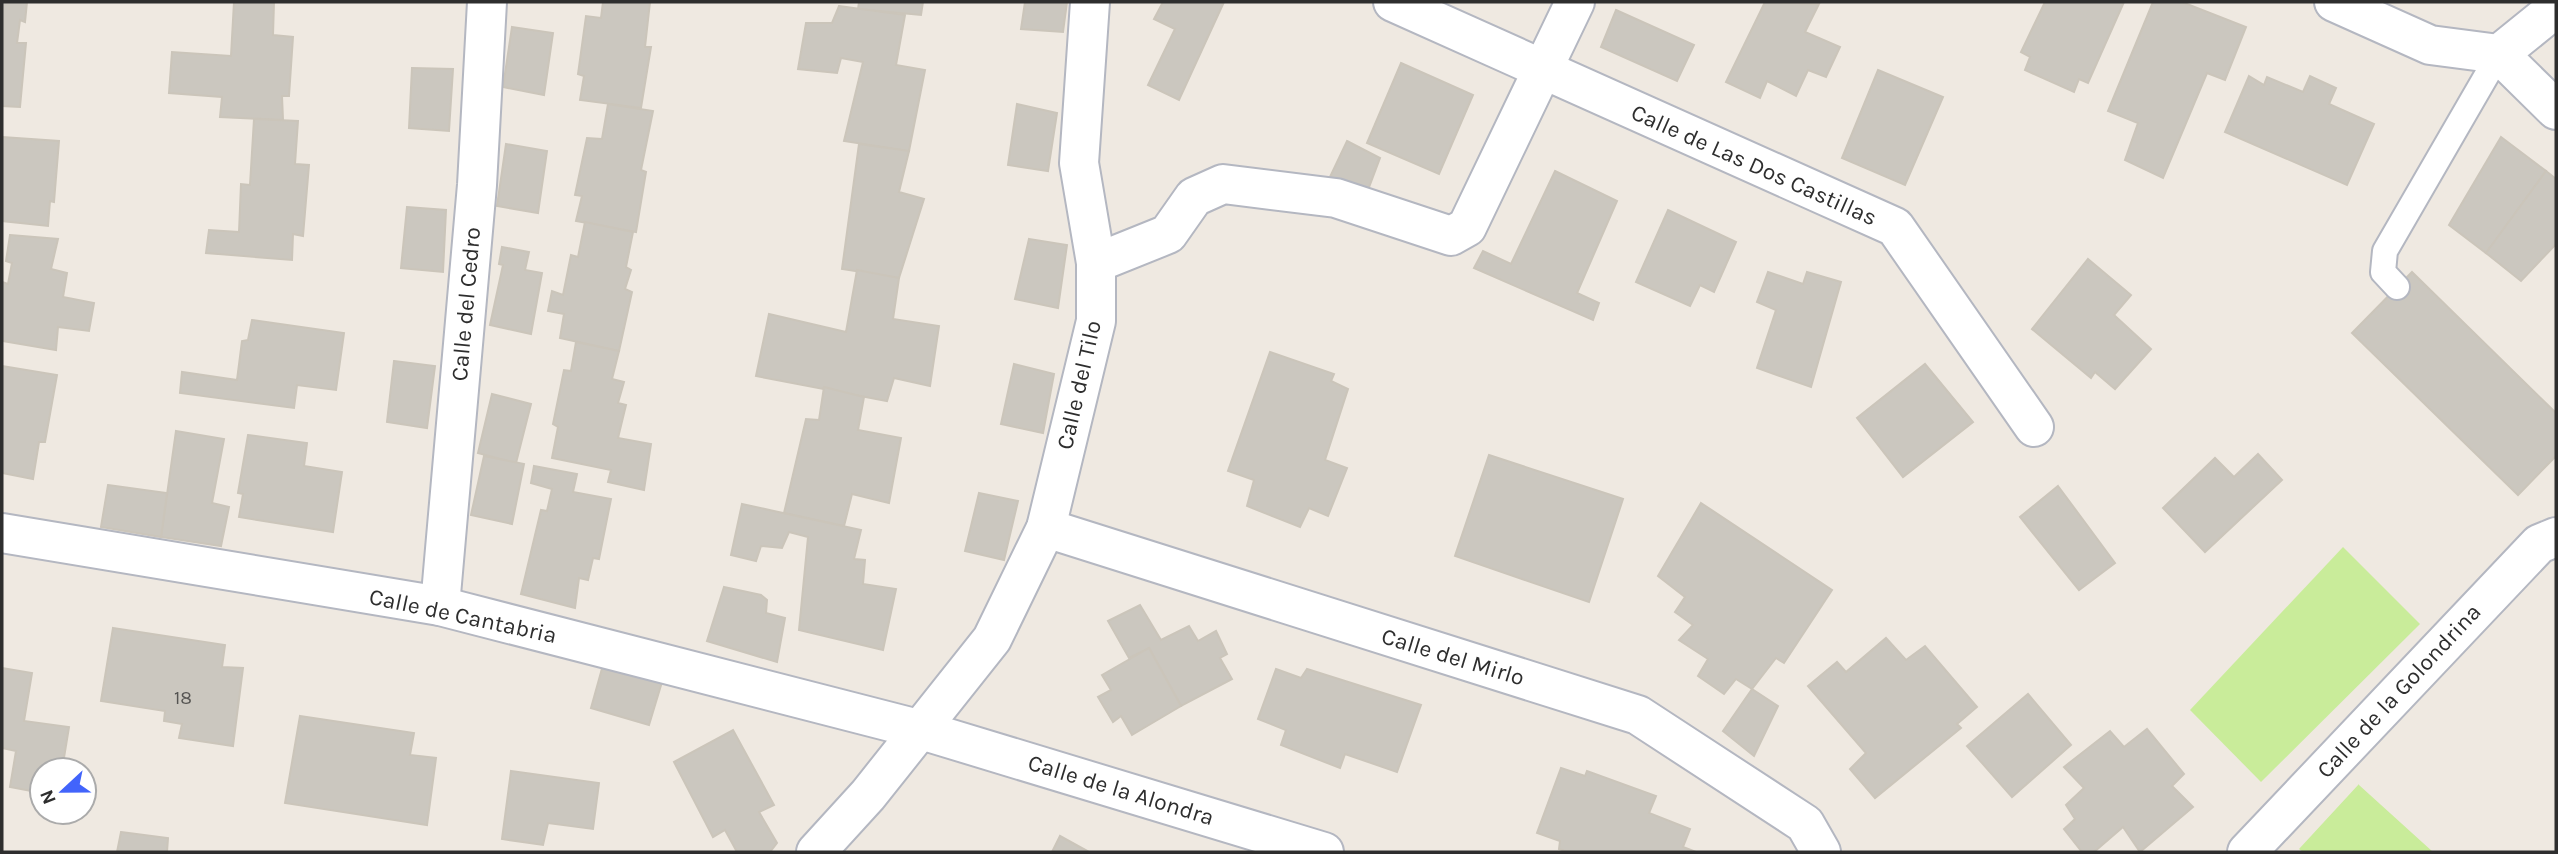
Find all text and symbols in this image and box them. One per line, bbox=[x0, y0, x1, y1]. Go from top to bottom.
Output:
street label: Calle de Las Dos Castillas bbox=[1627, 99, 1881, 231]
street label: Calle del Cedro bbox=[446, 226, 486, 382]
street label: Calle del Tilo bbox=[1051, 318, 1107, 452]
street label: Calle de Cantabria bbox=[367, 583, 559, 649]
street label: Calle de la Golondrina bbox=[2311, 598, 2487, 784]
street label: Calle del Mirlo bbox=[1378, 622, 1528, 692]
house number: 18 bbox=[174, 687, 192, 709]
street label: Calle de la Alondra bbox=[1025, 749, 1217, 831]
north arrow bbox=[28, 756, 98, 826]
text: N bbox=[35, 787, 61, 807]

